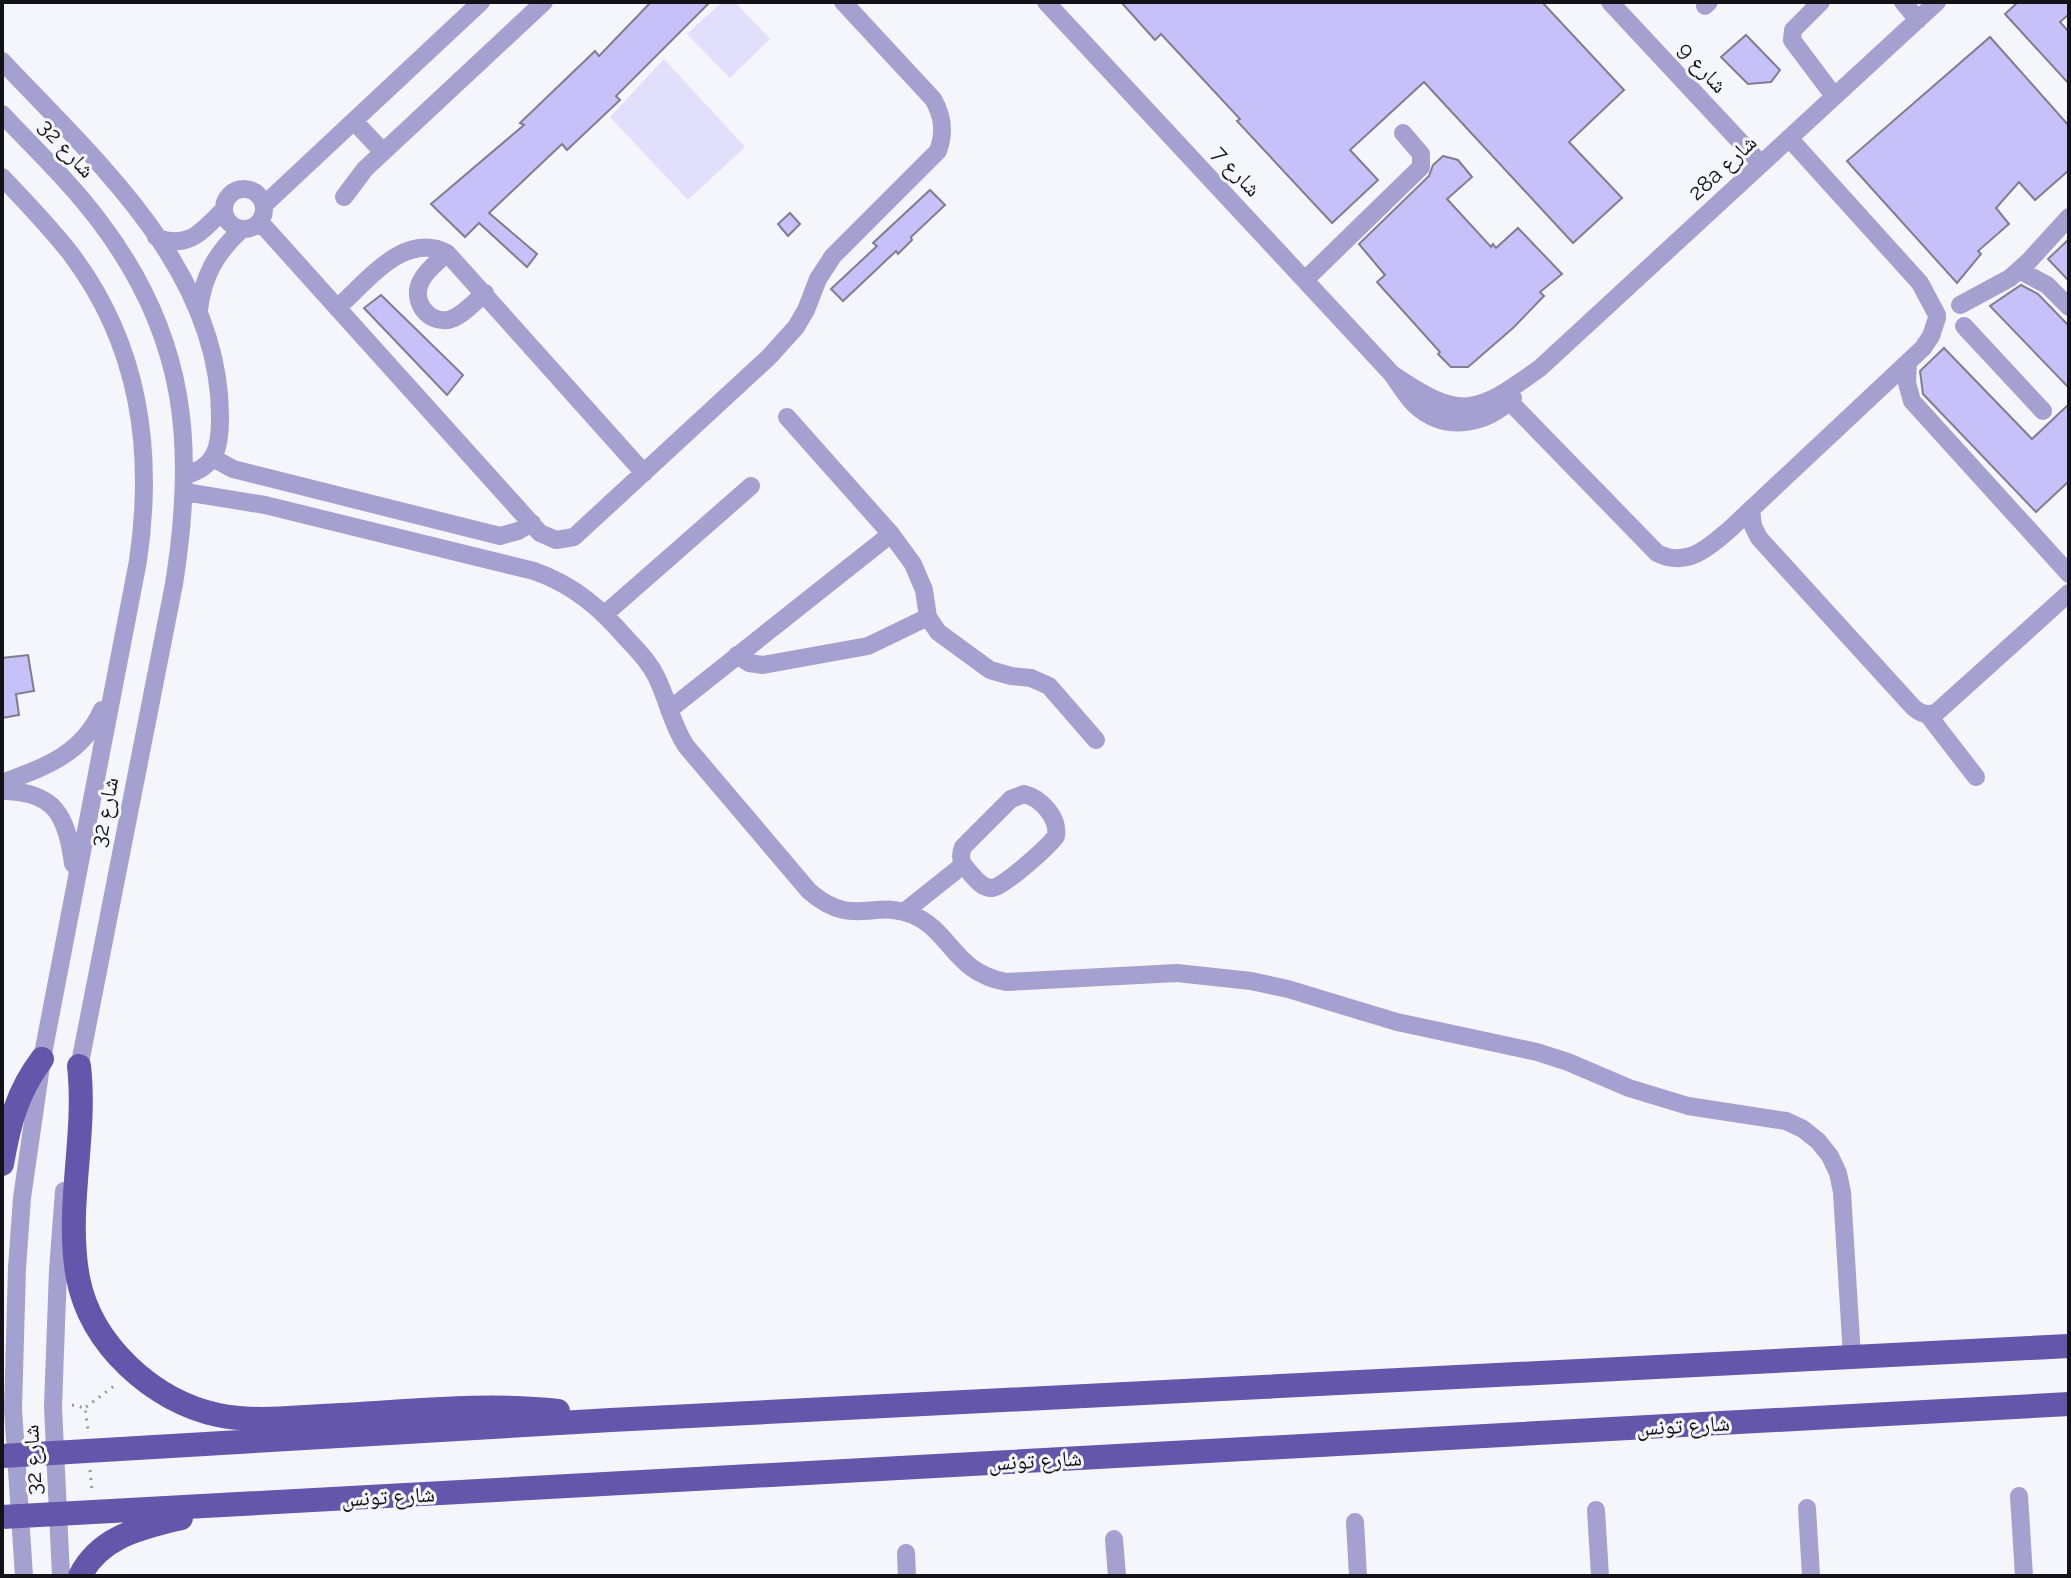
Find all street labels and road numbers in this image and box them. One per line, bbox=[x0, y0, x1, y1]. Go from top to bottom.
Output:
street label: شارع 9 bbox=[1672, 36, 1733, 99]
street label: شارع 32 bbox=[33, 113, 101, 183]
street label: 28a شارع bbox=[1682, 129, 1762, 206]
street label: شارع 7 bbox=[1207, 140, 1267, 202]
street label: شارع 32 bbox=[84, 775, 124, 849]
street label: شارع تونس bbox=[1636, 1410, 1731, 1441]
street label: شارع 32 bbox=[17, 1424, 48, 1496]
street label: شارع تونس bbox=[988, 1445, 1083, 1476]
street label: شارع تونس bbox=[341, 1481, 436, 1512]

